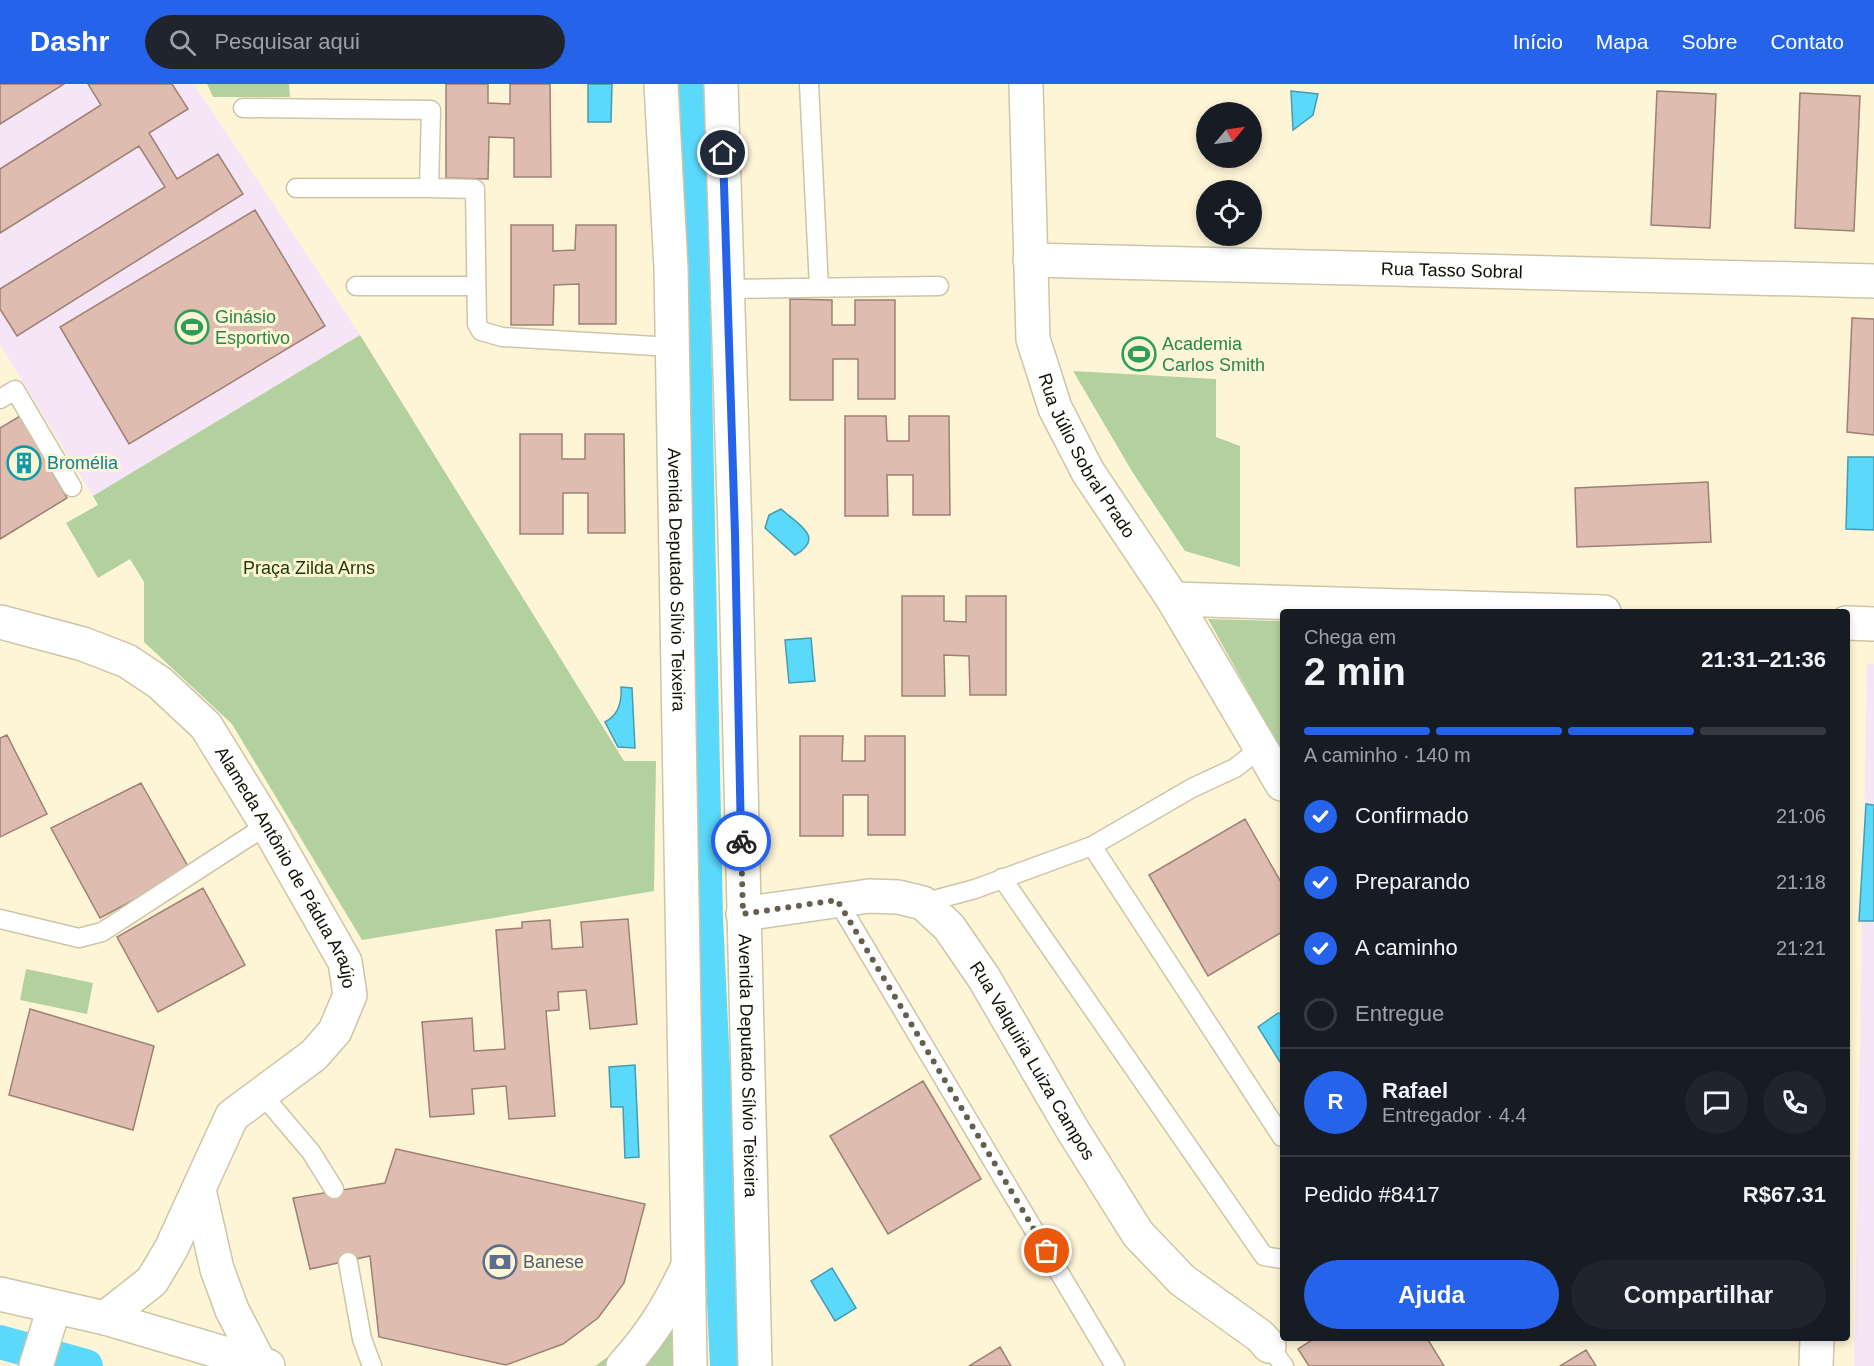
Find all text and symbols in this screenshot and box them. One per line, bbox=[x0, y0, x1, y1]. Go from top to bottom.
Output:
search box bbox=[145, 15, 565, 69]
text: Dashr bbox=[30, 26, 109, 57]
icon: search bbox=[166, 26, 199, 59]
text: Pesquisar aqui bbox=[214, 29, 360, 54]
text: Início bbox=[1513, 30, 1563, 53]
text: Mapa bbox=[1596, 30, 1648, 53]
text: Sobre bbox=[1681, 30, 1737, 53]
text: Contato bbox=[1770, 30, 1844, 53]
north arrow bbox=[1196, 102, 1262, 168]
map controls bbox=[1196, 102, 1262, 246]
pin bbox=[697, 127, 748, 178]
icon: home bbox=[706, 136, 739, 169]
button: locate bbox=[1196, 180, 1262, 246]
street label: Rua Tasso Sobral bbox=[1381, 259, 1523, 282]
place label: Ginásio Esportivo bbox=[215, 307, 290, 348]
sports icon: Ginásio Esportivo bbox=[174, 309, 210, 345]
place label: Academia Carlos Smith bbox=[1162, 334, 1265, 375]
sports icon: Academia Carlos Smith bbox=[1121, 336, 1157, 372]
street label: Rua Júlio Sobral Prado bbox=[1034, 371, 1139, 542]
building icon: Bromélia bbox=[6, 445, 42, 481]
street label: Avenida Deputado Sílvio Teixeira bbox=[664, 448, 689, 713]
place label: Bromélia bbox=[47, 453, 119, 473]
park label: Praça Zilda Arns bbox=[243, 558, 375, 578]
text: Chega em bbox=[1304, 626, 1396, 648]
text: 21:31–21:36 bbox=[1701, 647, 1826, 672]
text: 2 min bbox=[1304, 650, 1406, 693]
street label: Alameda Antônio de Pádua Araújo bbox=[211, 743, 359, 990]
text: A caminho · 140 m bbox=[1304, 744, 1471, 766]
icon: check bbox=[1304, 800, 1337, 833]
text: Confirmado bbox=[1355, 803, 1469, 828]
text: 21:06 bbox=[1776, 805, 1826, 827]
courier bbox=[711, 811, 771, 871]
icon: bike bbox=[725, 825, 758, 858]
icon: check bbox=[1304, 866, 1337, 899]
text: Preparando bbox=[1355, 869, 1470, 894]
text: 21:18 bbox=[1776, 871, 1826, 893]
icon: check bbox=[1304, 932, 1337, 965]
street label: Avenida Deputado Sílvio Teixeira bbox=[735, 934, 761, 1199]
text: A caminho bbox=[1355, 935, 1458, 960]
text: 21:21 bbox=[1776, 937, 1826, 959]
street label: Rua Valquiria Luiza Campos bbox=[966, 958, 1099, 1163]
text: Entregue bbox=[1355, 1001, 1444, 1026]
button: chat bbox=[1685, 1071, 1748, 1134]
button: phone bbox=[1763, 1071, 1826, 1134]
text: Rafael bbox=[1382, 1078, 1448, 1103]
text: R bbox=[1328, 1089, 1343, 1114]
text: Entregador · 4.4 bbox=[1382, 1104, 1527, 1126]
text: Pedido #8417 bbox=[1304, 1182, 1440, 1207]
text: R$67.31 bbox=[1743, 1182, 1826, 1207]
pin bbox=[1021, 1225, 1072, 1276]
icon: bag bbox=[1030, 1234, 1063, 1267]
bank icon: Banese bbox=[482, 1244, 518, 1280]
place label: Banese bbox=[523, 1252, 584, 1272]
button: Ajuda bbox=[1304, 1260, 1559, 1329]
button: Compartilhar bbox=[1571, 1260, 1826, 1329]

